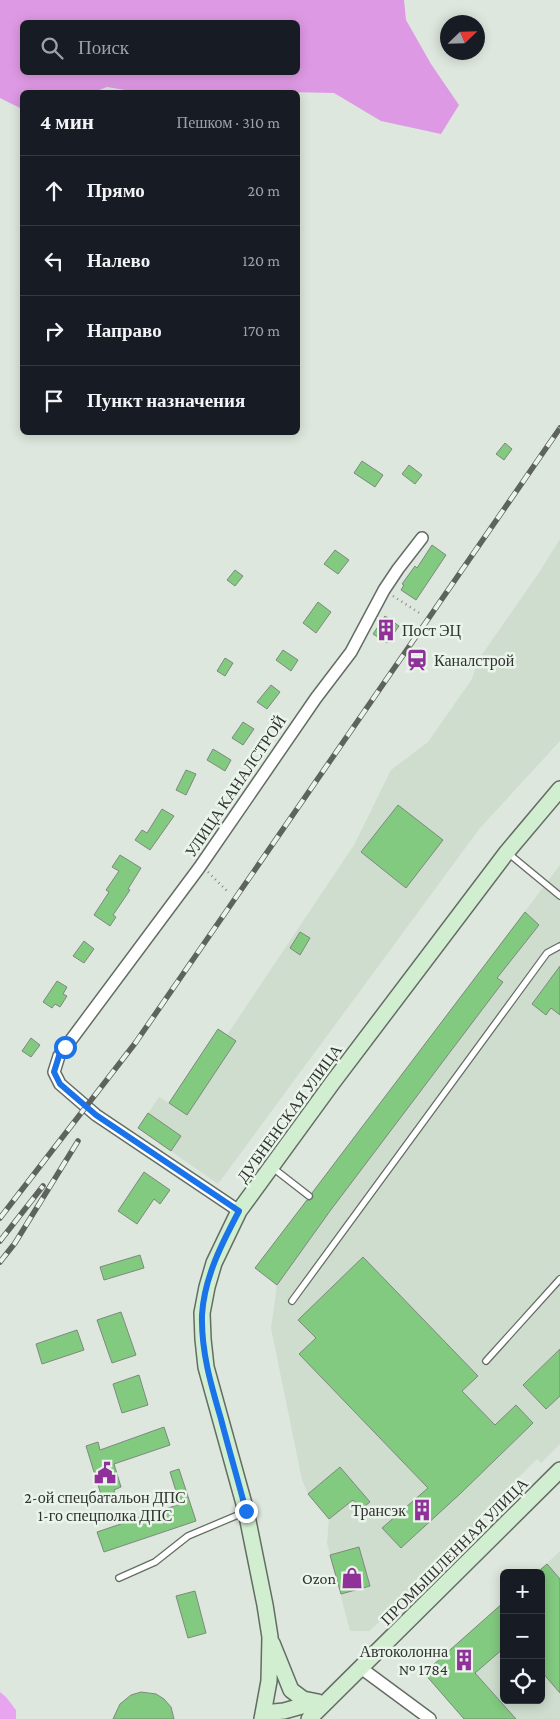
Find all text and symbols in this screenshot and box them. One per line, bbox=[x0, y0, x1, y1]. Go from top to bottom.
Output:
north arrow bbox=[440, 15, 485, 60]
search box bbox=[20, 20, 300, 75]
icon: search bbox=[38, 34, 66, 62]
text: Поиск bbox=[78, 37, 129, 58]
text: 4 мин bbox=[40, 110, 94, 134]
text: Пешком · 310 m bbox=[177, 114, 280, 131]
icon: ahead bbox=[40, 177, 68, 205]
text: Прямо bbox=[87, 180, 145, 201]
text: 20 m bbox=[247, 182, 280, 199]
icon: left bbox=[40, 247, 68, 275]
text: Налево bbox=[87, 250, 150, 271]
text: 120 m bbox=[242, 252, 280, 269]
icon: right bbox=[40, 317, 68, 345]
text: Направо bbox=[87, 320, 162, 341]
text: 170 m bbox=[243, 322, 280, 339]
icon: arrive bbox=[40, 387, 68, 415]
text: Пункт назначения bbox=[87, 390, 245, 411]
building icon: Пост ЭЦ bbox=[373, 617, 399, 643]
place label: Пост ЭЦ bbox=[402, 622, 462, 640]
station icon: Каналстрой bbox=[404, 647, 430, 673]
place label: Каналстрой bbox=[434, 652, 515, 670]
street label: УЛИЦА КАНАЛСТРОЙ bbox=[181, 711, 290, 861]
route start bbox=[54, 1036, 77, 1059]
street label: ДУБНЕНСКАЯ УЛИЦА bbox=[234, 1041, 346, 1186]
public building icon: 2-ой спецбатальон ДПС 1-го спецполка ДПС bbox=[92, 1460, 118, 1486]
street label: ПРОМЫШЛЕННАЯ УЛИЦА bbox=[377, 1474, 532, 1629]
place label: 2-ой спецбатальон ДПС 1-го спецполка ДПС bbox=[24, 1489, 186, 1525]
building icon: Трансэк bbox=[409, 1497, 435, 1523]
route end bbox=[235, 1500, 258, 1523]
place label: Трансэк bbox=[351, 1502, 406, 1520]
shop icon: Ozon bbox=[339, 1565, 365, 1591]
map controls bbox=[500, 1569, 545, 1704]
button: + bbox=[500, 1569, 545, 1614]
place label: Ozon bbox=[302, 1570, 336, 1587]
button: − bbox=[500, 1614, 545, 1659]
place label: Автоколонна № 1784 bbox=[360, 1643, 448, 1678]
building icon: Автоколонна № 1784 bbox=[451, 1647, 477, 1673]
button: locate bbox=[500, 1659, 545, 1704]

